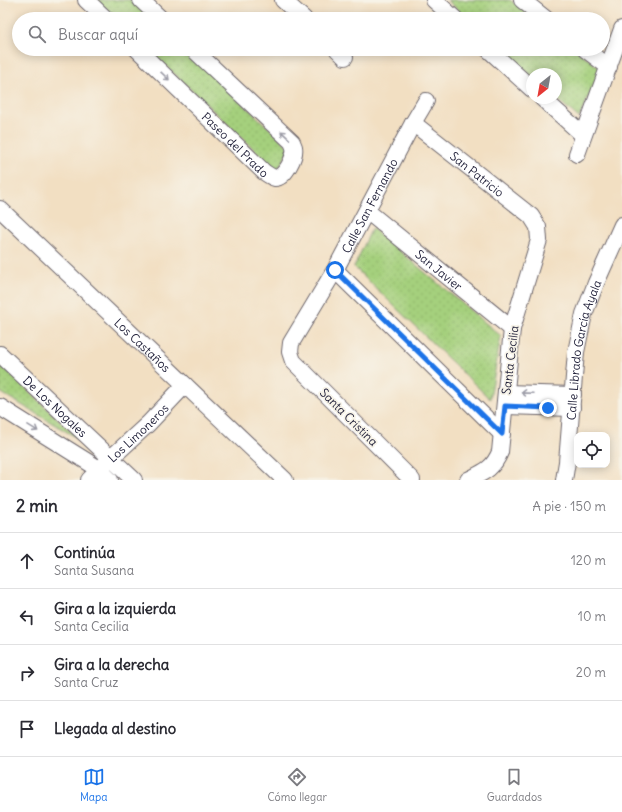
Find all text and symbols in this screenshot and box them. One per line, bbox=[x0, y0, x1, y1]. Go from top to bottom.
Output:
search box bbox=[12, 12, 610, 56]
icon: search bbox=[26, 23, 48, 45]
text: Buscar aquí bbox=[58, 25, 138, 44]
north arrow bbox=[526, 68, 562, 104]
one-way arrow bbox=[160, 71, 170, 81]
street label: Paseo del Prado bbox=[199, 109, 271, 180]
one-way arrow bbox=[280, 131, 290, 140]
street label: San Patricio bbox=[447, 148, 508, 200]
street label: Calle San Fernando bbox=[338, 156, 401, 255]
street label: San Javier bbox=[413, 246, 466, 293]
route start bbox=[326, 261, 344, 279]
street label: Calle Librado García Ayala bbox=[563, 277, 604, 421]
street label: Los Castaños bbox=[112, 315, 174, 375]
street label: Santa Cecilia bbox=[498, 325, 522, 395]
street label: De Los Nogales bbox=[20, 372, 91, 440]
street label: Santa Cristina bbox=[317, 385, 381, 449]
one-way arrow bbox=[521, 390, 534, 397]
route end bbox=[539, 399, 557, 417]
street label: Los Limoneros bbox=[104, 400, 171, 465]
one-way arrow bbox=[27, 424, 39, 432]
map controls bbox=[574, 432, 610, 468]
button: locate bbox=[574, 432, 610, 468]
text: 2 min bbox=[16, 495, 58, 517]
text: A pie · 150 m bbox=[532, 498, 606, 515]
text: Continúa bbox=[54, 543, 115, 562]
icon: ahead bbox=[16, 550, 38, 572]
text: 120 m bbox=[571, 552, 606, 569]
text: Santa Susana bbox=[54, 562, 134, 579]
text: Gira a la izquierda bbox=[54, 599, 176, 618]
icon: left bbox=[16, 606, 38, 628]
text: 10 m bbox=[578, 608, 606, 625]
text: Santa Cecilia bbox=[54, 618, 129, 635]
text: Gira a la derecha bbox=[54, 655, 169, 674]
icon: right bbox=[16, 662, 38, 684]
text: 20 m bbox=[576, 664, 606, 681]
text: Santa Cruz bbox=[54, 674, 119, 691]
icon: arrive bbox=[16, 718, 38, 740]
text: Llegada al destino bbox=[54, 719, 176, 738]
tab: Mapa bbox=[80, 766, 108, 804]
tab: Cómo llegar bbox=[267, 766, 327, 804]
tab: Guardados bbox=[487, 766, 542, 804]

